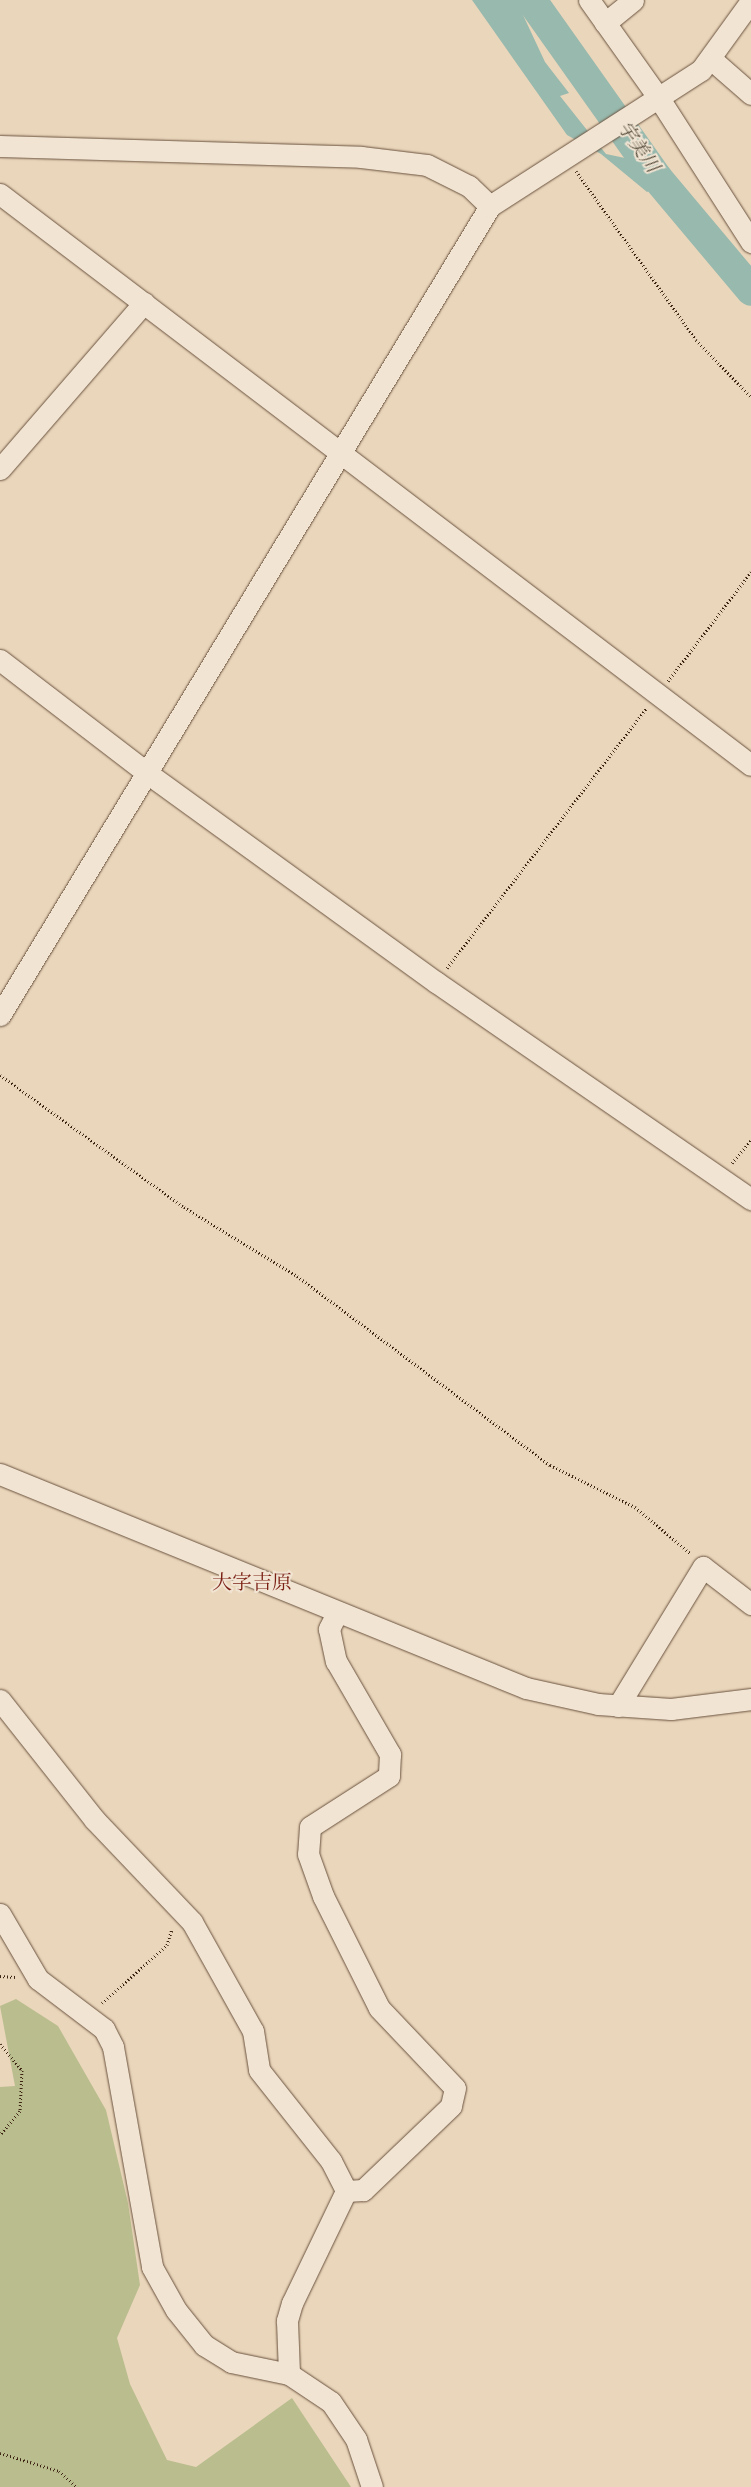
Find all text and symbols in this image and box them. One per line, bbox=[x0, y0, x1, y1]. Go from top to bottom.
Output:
water label: 宇美川 bbox=[611, 118, 663, 178]
district label: 大字吉原 bbox=[212, 1572, 292, 1596]

